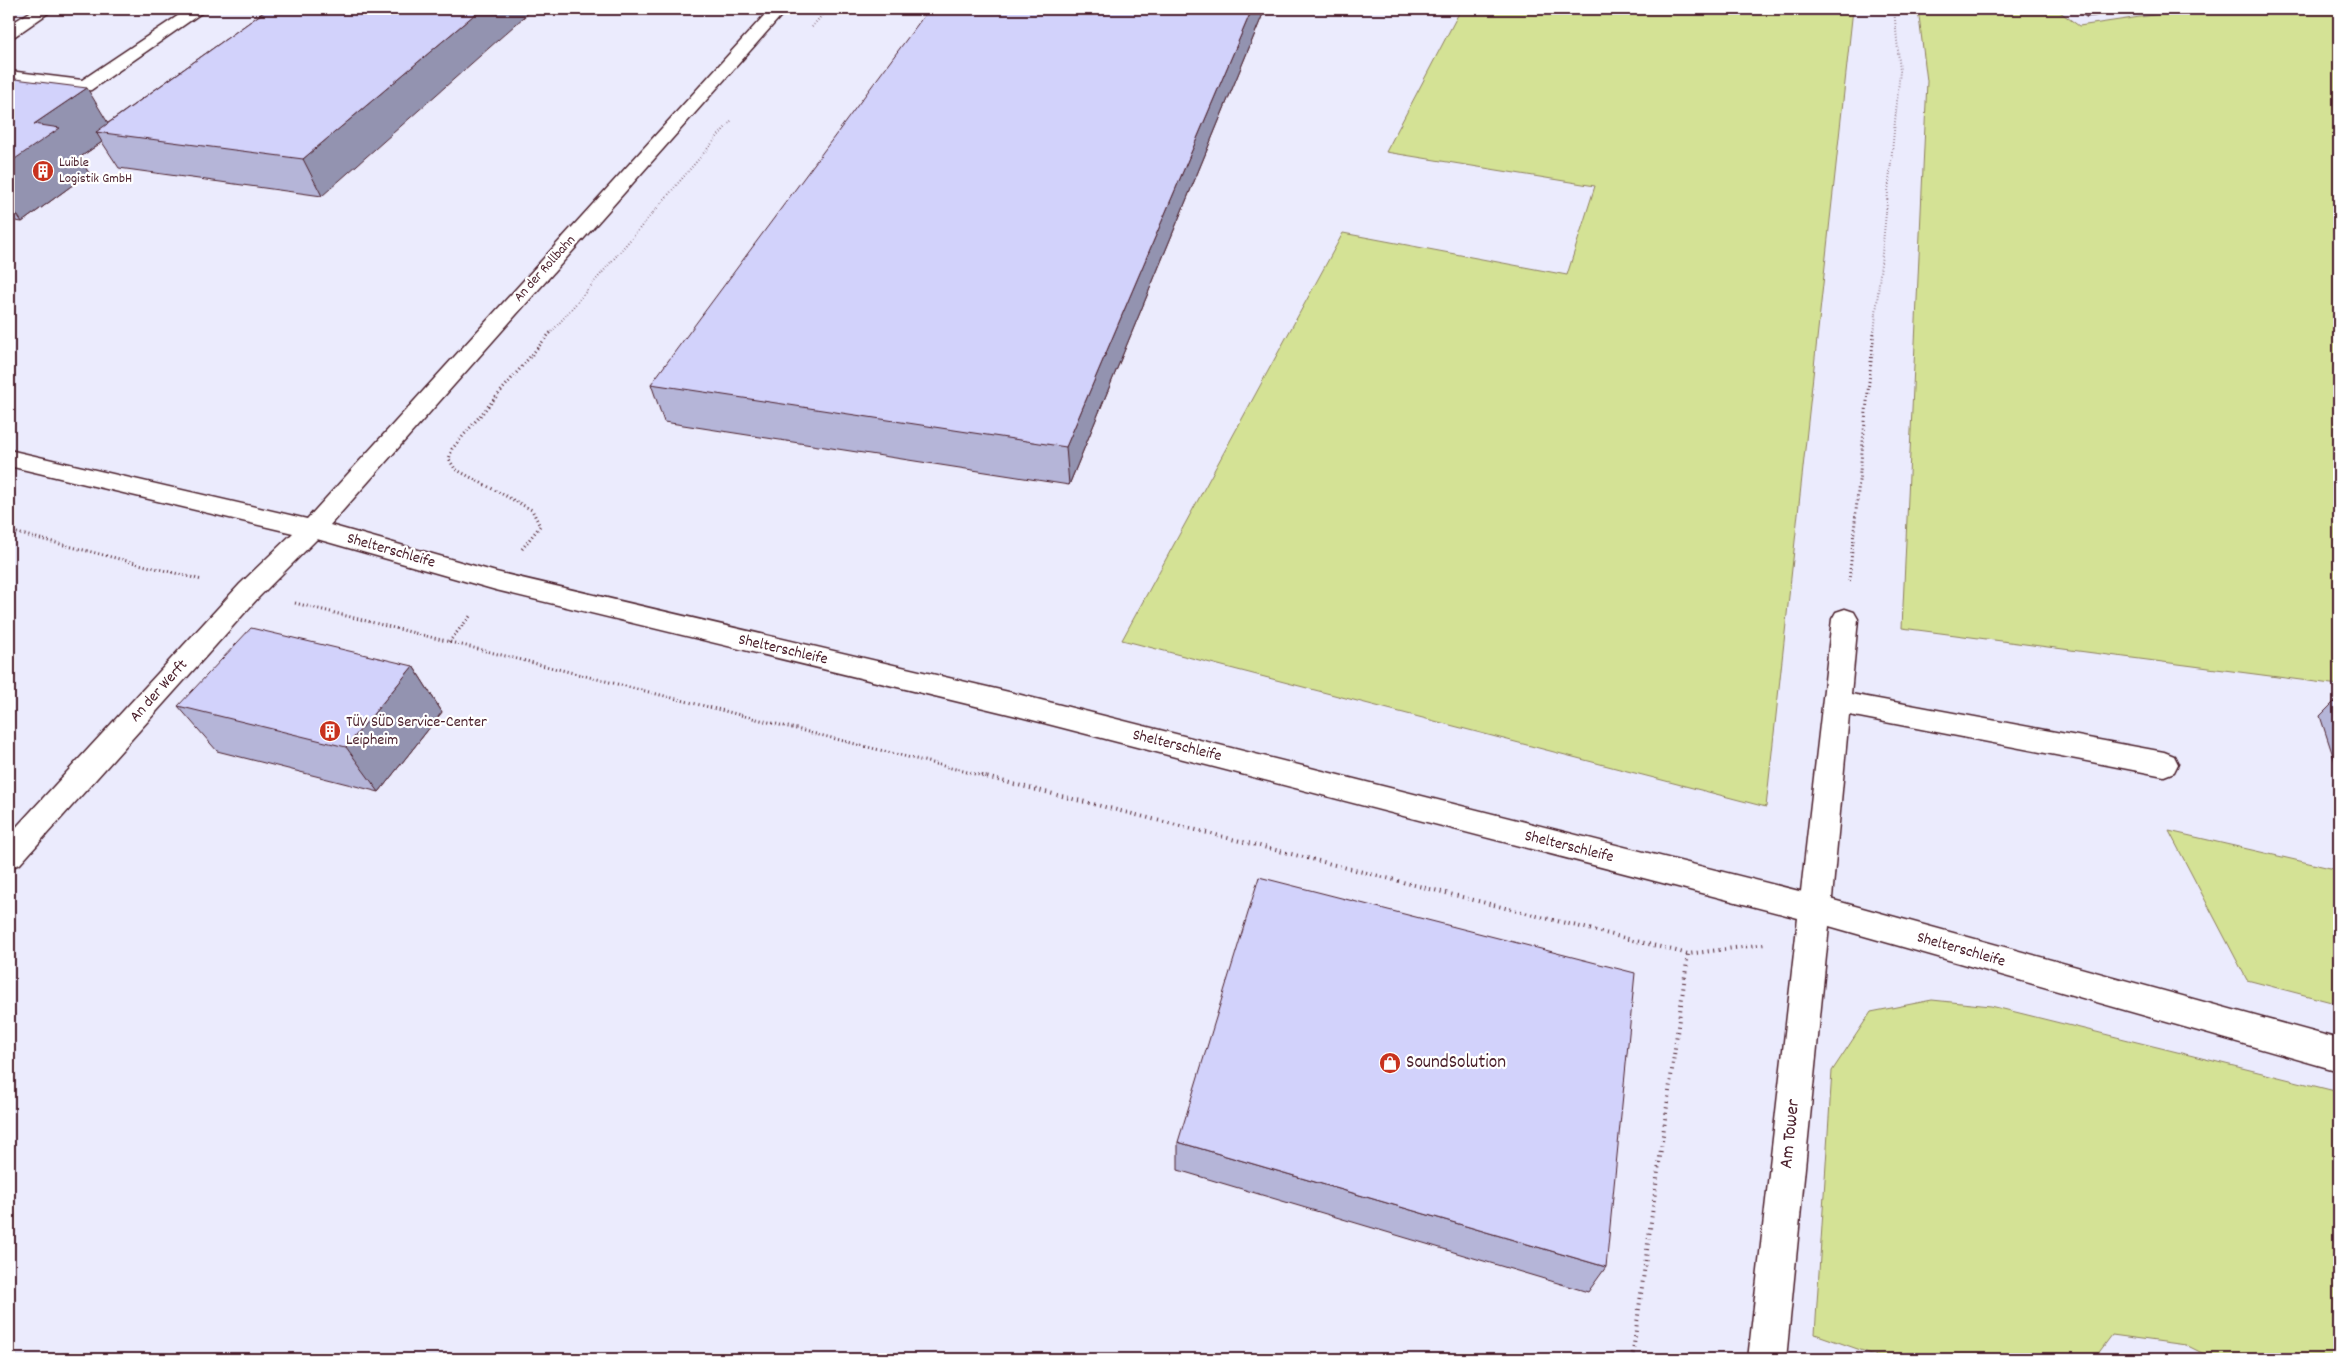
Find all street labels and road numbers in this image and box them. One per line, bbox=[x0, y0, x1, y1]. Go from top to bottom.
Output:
street label: An der Rollbahn bbox=[510, 231, 580, 307]
street label: Shelterschleife bbox=[344, 527, 438, 575]
street label: Shelterschleife bbox=[736, 629, 830, 671]
street label: An der Werft bbox=[124, 654, 194, 728]
street label: Shelterschleife bbox=[1130, 724, 1224, 768]
street label: Shelterschleife bbox=[1522, 825, 1616, 869]
street label: Shelterschleife bbox=[1914, 926, 2008, 974]
street label: Am Tower bbox=[1774, 1098, 1808, 1170]

